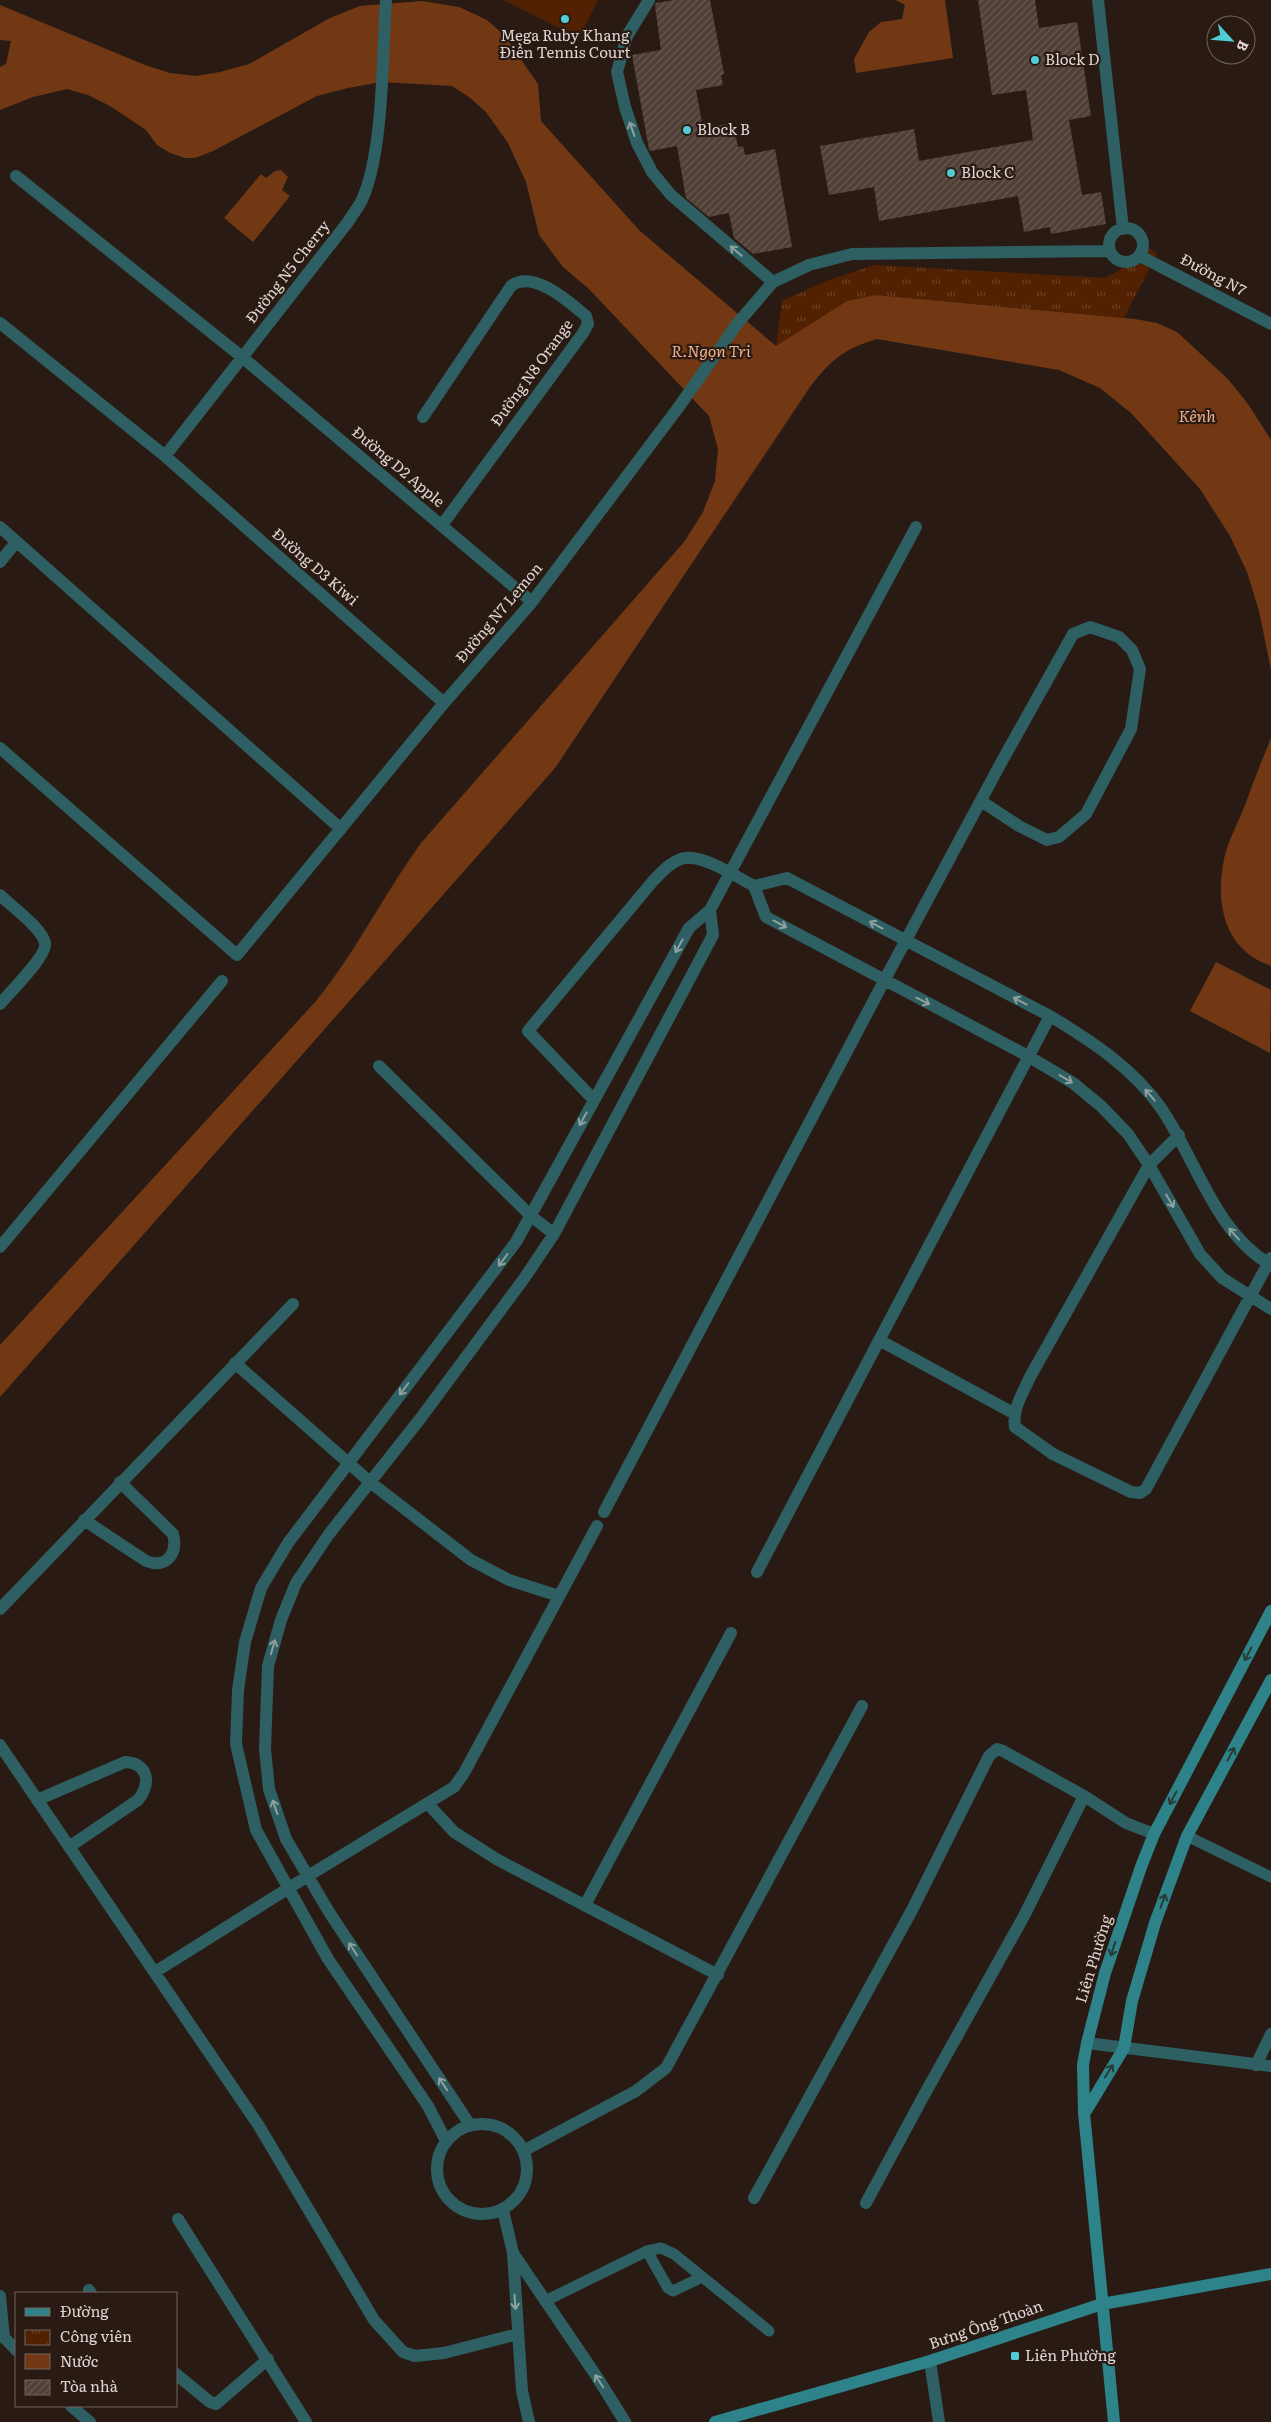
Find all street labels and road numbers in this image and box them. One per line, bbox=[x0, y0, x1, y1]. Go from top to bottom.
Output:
street label: Đường N5 Cherry bbox=[239, 214, 335, 328]
street label: Đường N7 bbox=[1177, 247, 1251, 301]
street label: Đường N8 Orange bbox=[484, 314, 578, 431]
street label: Đường D2 Apple bbox=[347, 420, 451, 512]
street label: Đường D3 Kiwi bbox=[268, 522, 364, 610]
street label: Đường N7 Lemon bbox=[449, 557, 547, 667]
street label: Liên Phường bbox=[1068, 1911, 1117, 2005]
street label: Bưng Ông Thoàn bbox=[925, 2293, 1046, 2354]

